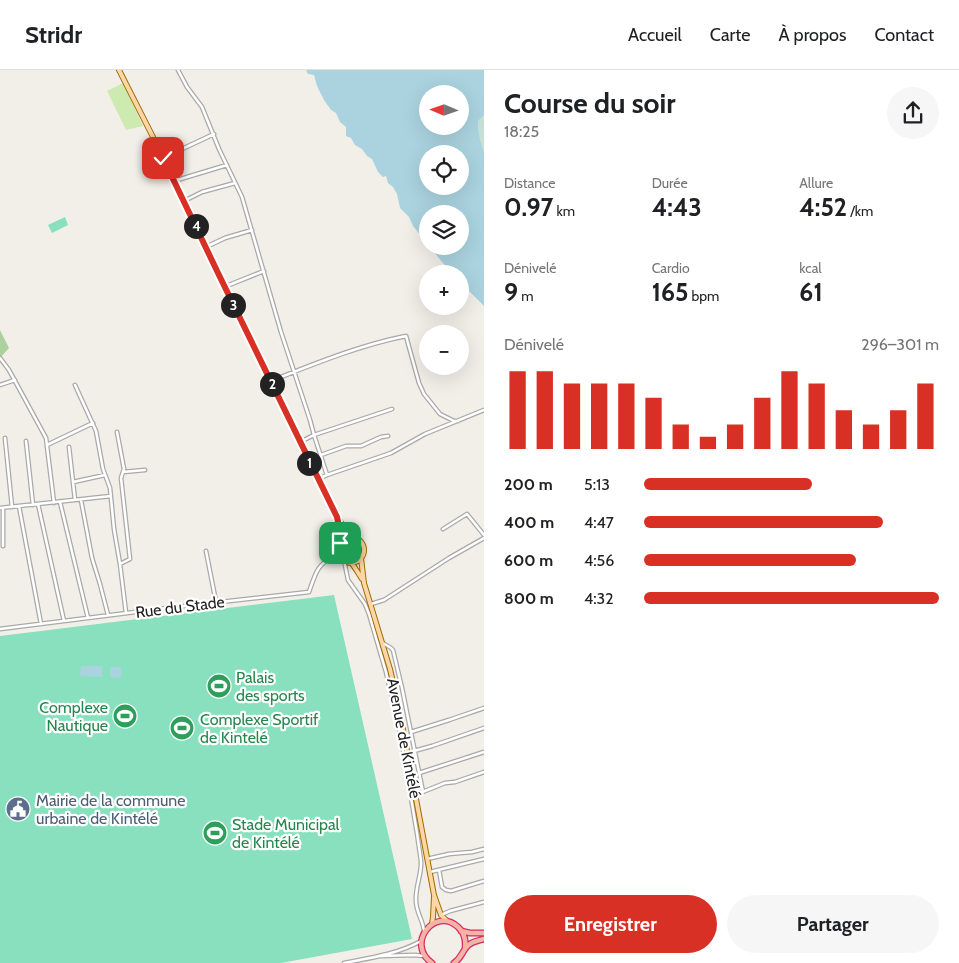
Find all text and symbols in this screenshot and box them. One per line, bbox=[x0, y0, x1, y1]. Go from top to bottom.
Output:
text: Stridr bbox=[25, 20, 82, 49]
text: Accueil bbox=[628, 24, 682, 46]
text: Carte bbox=[710, 24, 750, 46]
text: À propos bbox=[778, 24, 846, 46]
text: Contact bbox=[874, 24, 934, 46]
north arrow bbox=[419, 85, 469, 135]
map controls bbox=[419, 85, 469, 375]
text: Course du soir bbox=[504, 86, 676, 120]
button: share bbox=[887, 87, 939, 139]
text: 18:25 bbox=[504, 122, 539, 141]
pin bbox=[142, 137, 184, 179]
icon: check bbox=[149, 144, 177, 172]
button: locate bbox=[419, 145, 469, 195]
text: Distance bbox=[504, 174, 556, 192]
text: Durée bbox=[652, 174, 688, 192]
text: Allure bbox=[799, 174, 833, 192]
text: 0.97 bbox=[504, 192, 553, 222]
text: 4:43 bbox=[652, 192, 702, 222]
text: 4:52 bbox=[799, 192, 847, 222]
text: km bbox=[553, 202, 575, 220]
text: /km bbox=[847, 202, 873, 220]
button: layers bbox=[419, 205, 469, 255]
pin: 4 bbox=[184, 214, 208, 238]
text: 4 bbox=[192, 217, 201, 235]
text: Dénivelé bbox=[504, 259, 556, 277]
text: Cardio bbox=[652, 259, 690, 277]
text: kcal bbox=[799, 259, 822, 277]
button: + bbox=[419, 265, 469, 315]
text: 9 bbox=[504, 277, 518, 307]
text: 165 bbox=[652, 277, 688, 307]
text: 61 bbox=[799, 277, 823, 307]
text: m bbox=[518, 287, 534, 305]
text: bpm bbox=[688, 287, 719, 305]
pin: 3 bbox=[220, 292, 246, 318]
text: 3 bbox=[230, 296, 237, 314]
button: − bbox=[419, 325, 469, 375]
text: Dénivelé bbox=[504, 335, 564, 354]
text: 296–301 m bbox=[861, 335, 939, 354]
pin: 2 bbox=[260, 372, 284, 396]
text: 2 bbox=[269, 375, 276, 393]
pin: 1 bbox=[296, 450, 322, 476]
text: 1 bbox=[307, 454, 312, 472]
text: 200 m bbox=[504, 475, 553, 494]
text: 5:13 bbox=[584, 475, 610, 494]
text: 400 m bbox=[504, 513, 554, 532]
text: 4:47 bbox=[584, 513, 614, 532]
pin bbox=[319, 522, 361, 564]
icon: arrive bbox=[326, 529, 354, 557]
text: 600 m bbox=[504, 551, 553, 570]
text: 4:56 bbox=[584, 551, 614, 570]
text: 800 m bbox=[504, 589, 554, 608]
text: 4:32 bbox=[584, 589, 614, 608]
street label: Rue du Stade bbox=[134, 592, 226, 622]
place label: Palais des sports bbox=[236, 668, 305, 705]
sports icon: Palais des sports bbox=[206, 673, 232, 699]
street label: Avenue de Kintélé bbox=[383, 676, 425, 800]
place label: Complexe Nautique bbox=[39, 698, 108, 735]
sports icon: Complexe Nautique bbox=[112, 703, 138, 729]
place label: Complexe Sportif de Kintelé bbox=[200, 710, 319, 747]
sports icon: Complexe Sportif de Kintelé bbox=[169, 715, 195, 741]
place label: Mairie de la commune urbaine de Kintélé bbox=[36, 791, 185, 828]
public building icon: Mairie de la commune urbaine de Kintélé bbox=[5, 796, 31, 822]
place label: Stade Municipal de Kintélé bbox=[232, 815, 340, 852]
sports icon: Stade Municipal de Kintélé bbox=[202, 820, 228, 846]
button: Enregistrer bbox=[504, 895, 717, 953]
button: Partager bbox=[727, 895, 939, 953]

